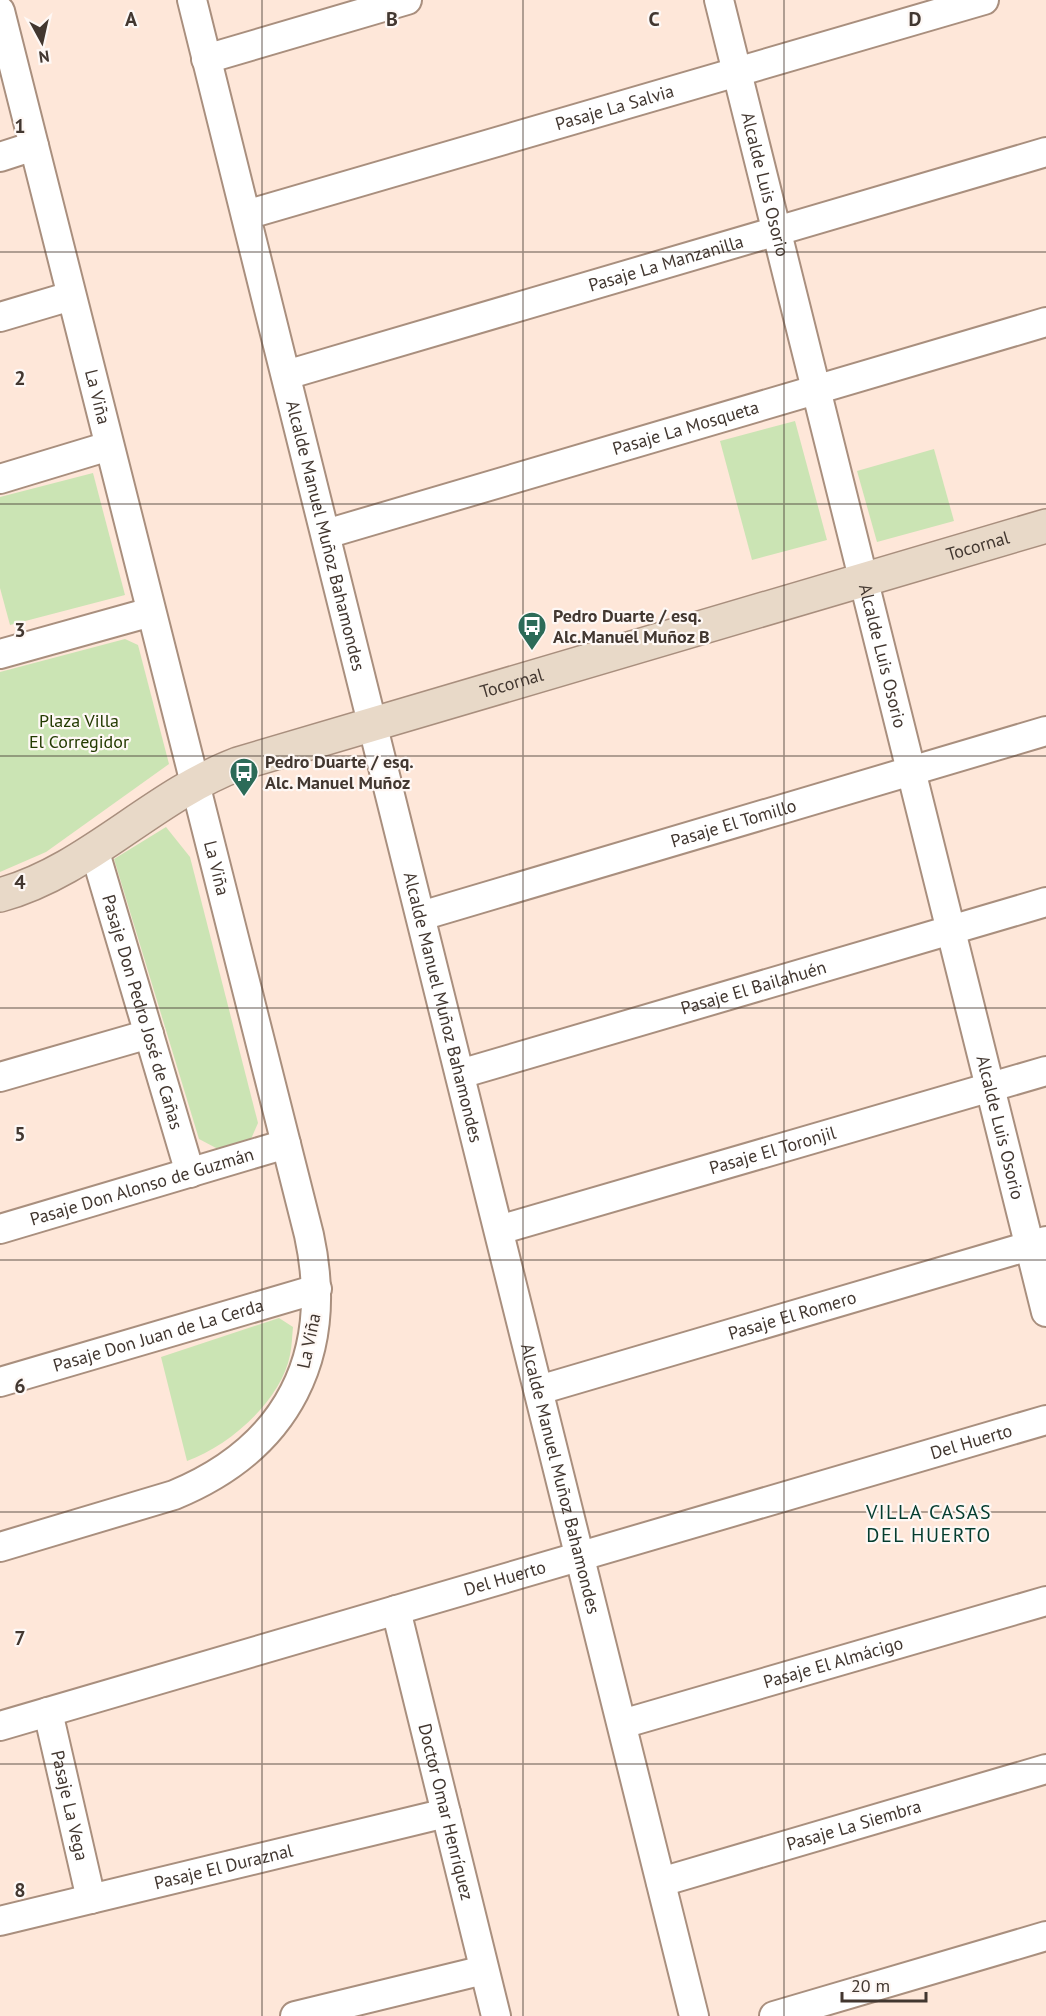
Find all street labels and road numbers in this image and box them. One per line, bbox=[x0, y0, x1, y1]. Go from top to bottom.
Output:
street label: Pasaje La Salvia bbox=[552, 79, 677, 135]
street label: Alcalde Luis Osorio bbox=[736, 110, 794, 259]
street label: Pasaje La Manzanilla bbox=[586, 229, 746, 297]
street label: La Viña bbox=[80, 367, 116, 427]
street label: Pasaje La Mosqueta bbox=[610, 395, 761, 460]
street label: Alcalde Manuel Muñoz Bahamondes bbox=[281, 398, 371, 673]
street label: Tocornal bbox=[943, 525, 1013, 566]
street label: Alcalde Luis Osorio bbox=[854, 581, 912, 730]
street label: Tocornal bbox=[477, 663, 547, 703]
street label: Pasaje El Tomillo bbox=[668, 794, 799, 852]
street label: La Viña bbox=[199, 838, 235, 898]
street label: Alcalde Manuel Muñoz Bahamondes bbox=[399, 869, 488, 1145]
street label: Pasaje Don Pedro José de Cañas bbox=[97, 892, 188, 1132]
street label: Pasaje El Bailahuén bbox=[678, 955, 829, 1020]
street label: Alcalde Luis Osorio bbox=[971, 1053, 1030, 1202]
street label: Pasaje El Toronjil bbox=[707, 1120, 839, 1179]
street label: Pasaje Don Alonso de Guzmán bbox=[27, 1142, 256, 1230]
street label: Pasaje El Romero bbox=[725, 1285, 859, 1345]
street label: Pasaje Don Juan de La Cerda bbox=[50, 1293, 266, 1377]
street label: La Viña bbox=[291, 1311, 326, 1371]
street label: Alcalde Manuel Muñoz Bahamondes bbox=[516, 1341, 605, 1616]
street label: Del Huerto bbox=[928, 1419, 1015, 1464]
street label: Del Huerto bbox=[461, 1555, 548, 1601]
street label: Pasaje El Almácigo bbox=[761, 1631, 906, 1693]
street label: Doctor Omar Henríquez bbox=[413, 1721, 479, 1903]
street label: Pasaje La Vega bbox=[46, 1748, 94, 1863]
street label: Pasaje La Siembra bbox=[784, 1794, 924, 1856]
street label: Pasaje El Duraznal bbox=[152, 1838, 296, 1894]

